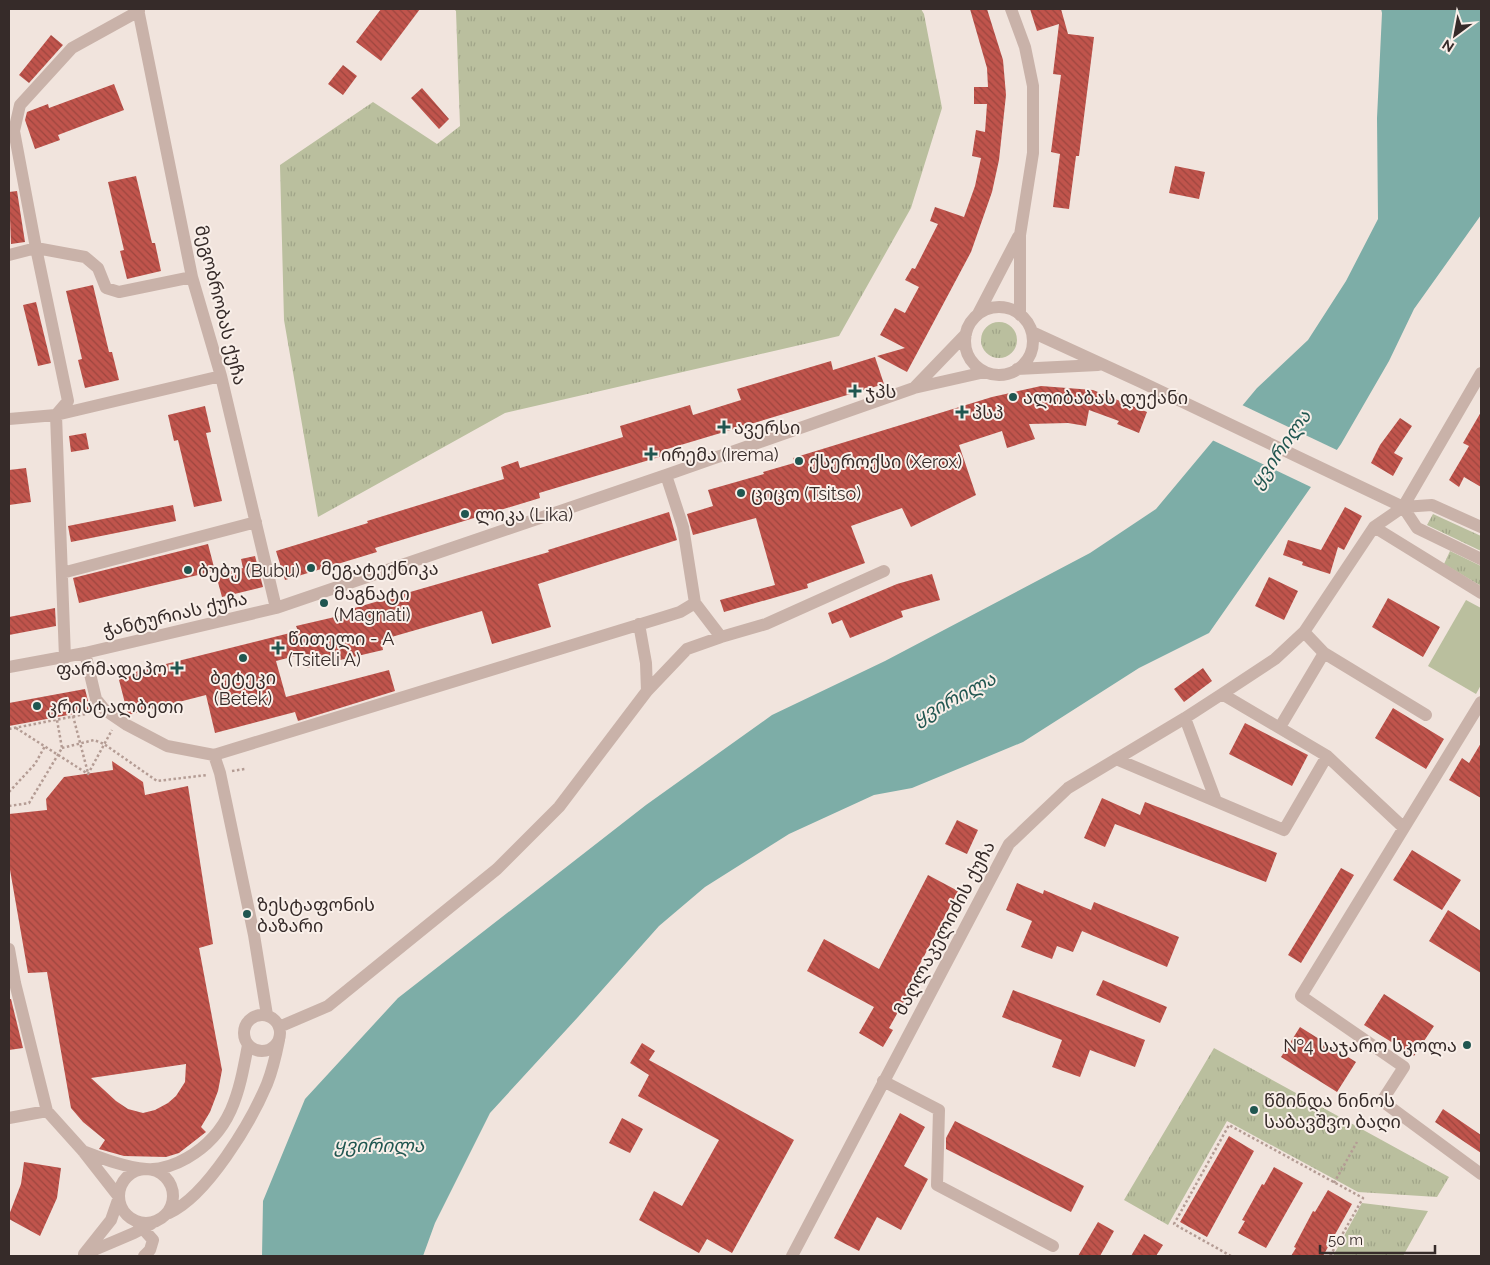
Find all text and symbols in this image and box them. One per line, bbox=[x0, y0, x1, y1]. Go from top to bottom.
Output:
north arrow bbox=[1430, 10, 1480, 60]
text: N bbox=[1439, 36, 1457, 56]
street label: მეგობრობას ქუჩა bbox=[190, 223, 251, 387]
place label: ჯპს bbox=[865, 381, 896, 403]
marker: ჯპს bbox=[849, 385, 861, 397]
place label: ალიბაბას დუქანი bbox=[1023, 387, 1188, 409]
marker: ალიბაბას დუქანი bbox=[1007, 391, 1019, 403]
place label: პსპ bbox=[972, 402, 1004, 423]
water label: ყვირილა bbox=[1245, 405, 1316, 493]
marker: პსპ bbox=[956, 406, 968, 418]
place label: ავერსი bbox=[734, 417, 800, 439]
marker: ავერსი bbox=[718, 421, 730, 433]
place label: ირემა (Irema) bbox=[661, 444, 779, 466]
marker: ირემა (Irema) bbox=[645, 448, 657, 460]
place label: ქსეროქსი (Xerox) bbox=[809, 451, 962, 473]
marker: ქსეროქსი (Xerox) bbox=[793, 455, 805, 467]
place label: ციცო (Tsitso) bbox=[751, 483, 861, 505]
marker: ციცო (Tsitso) bbox=[735, 487, 747, 499]
place label: ლიკა (Lika) bbox=[475, 504, 573, 526]
marker: ლიკა (Lika) bbox=[459, 508, 471, 520]
place label: მეგატექნიკა bbox=[321, 558, 439, 580]
place label: ბუბუ (Bubu) bbox=[198, 560, 300, 582]
marker: მეგატექნიკა bbox=[305, 562, 317, 574]
marker: ბუბუ (Bubu) bbox=[182, 564, 194, 576]
place label: მაგნატი (Magnati) bbox=[334, 583, 411, 625]
street label: ჭანტურიას ქუჩა bbox=[101, 587, 250, 642]
marker: მაგნატი (Magnati) bbox=[318, 597, 330, 609]
place label: წითელი - A (Tsiteli A) bbox=[288, 628, 394, 670]
marker: წითელი - A (Tsiteli A) bbox=[272, 642, 284, 654]
marker: ბეტეკი (Betek) bbox=[237, 652, 249, 664]
place label: ფარმადეპო bbox=[56, 658, 167, 680]
marker: ფარმადეპო bbox=[171, 662, 183, 674]
place label: ბეტეკი (Betek) bbox=[210, 667, 276, 709]
water label: ყვირილა bbox=[909, 667, 1000, 730]
place label: კრისტალბეთი bbox=[47, 696, 184, 718]
marker: კრისტალბეთი bbox=[31, 700, 43, 712]
street label: მაღლაკელიძის ქუჩა bbox=[889, 837, 1000, 1019]
place label: ზესტაფონის ბაზარი bbox=[257, 894, 375, 936]
marker: ზესტაფონის ბაზარი bbox=[241, 908, 253, 920]
place label: №4 საჯარო სკოლა bbox=[1283, 1035, 1457, 1057]
marker: №4 საჯარო სკოლა bbox=[1461, 1039, 1473, 1051]
place label: წმინდა ნინოს საბავშვო ბაღი bbox=[1264, 1090, 1401, 1133]
marker: წმინდა ნინოს საბავშვო ბაღი bbox=[1248, 1104, 1260, 1116]
water label: ყვირილა bbox=[334, 1134, 425, 1157]
scale bar bbox=[1320, 1222, 1435, 1254]
text: 50 m bbox=[1328, 1231, 1363, 1249]

